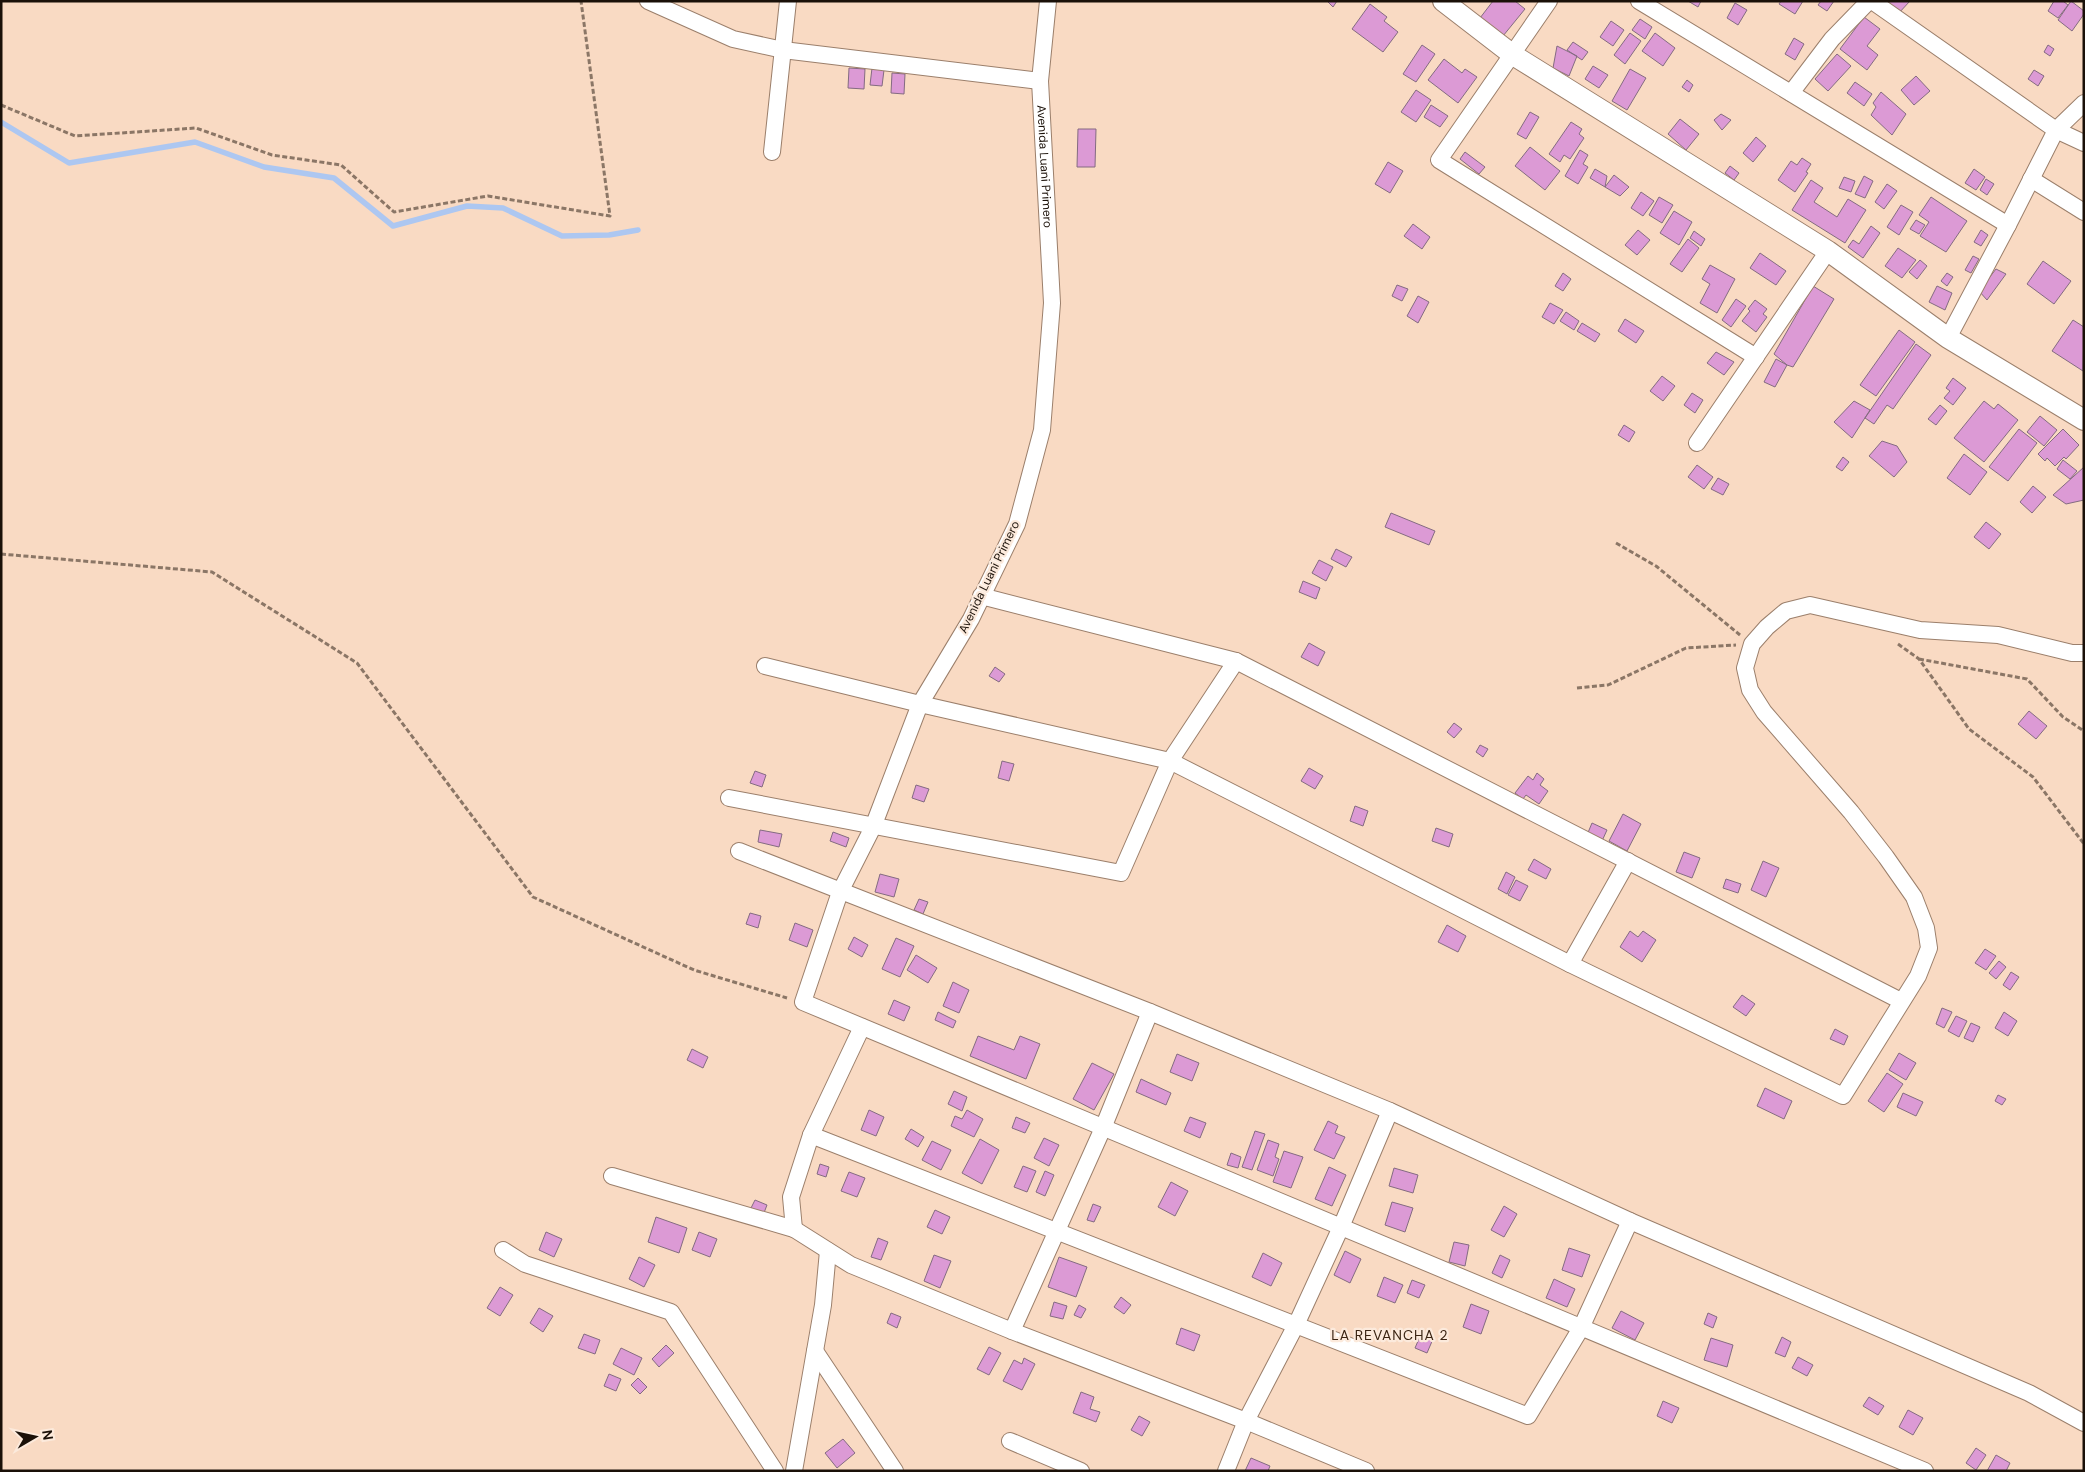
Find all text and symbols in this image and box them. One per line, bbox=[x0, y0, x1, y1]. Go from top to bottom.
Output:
street label: Avenida Luani Primero bbox=[1033, 105, 1056, 228]
street label: Avenida Luani Primero bbox=[955, 518, 1023, 636]
district label: LA REVANCHA 2 bbox=[1331, 1326, 1449, 1344]
north arrow bbox=[10, 1412, 60, 1462]
text: N bbox=[38, 1429, 58, 1441]

